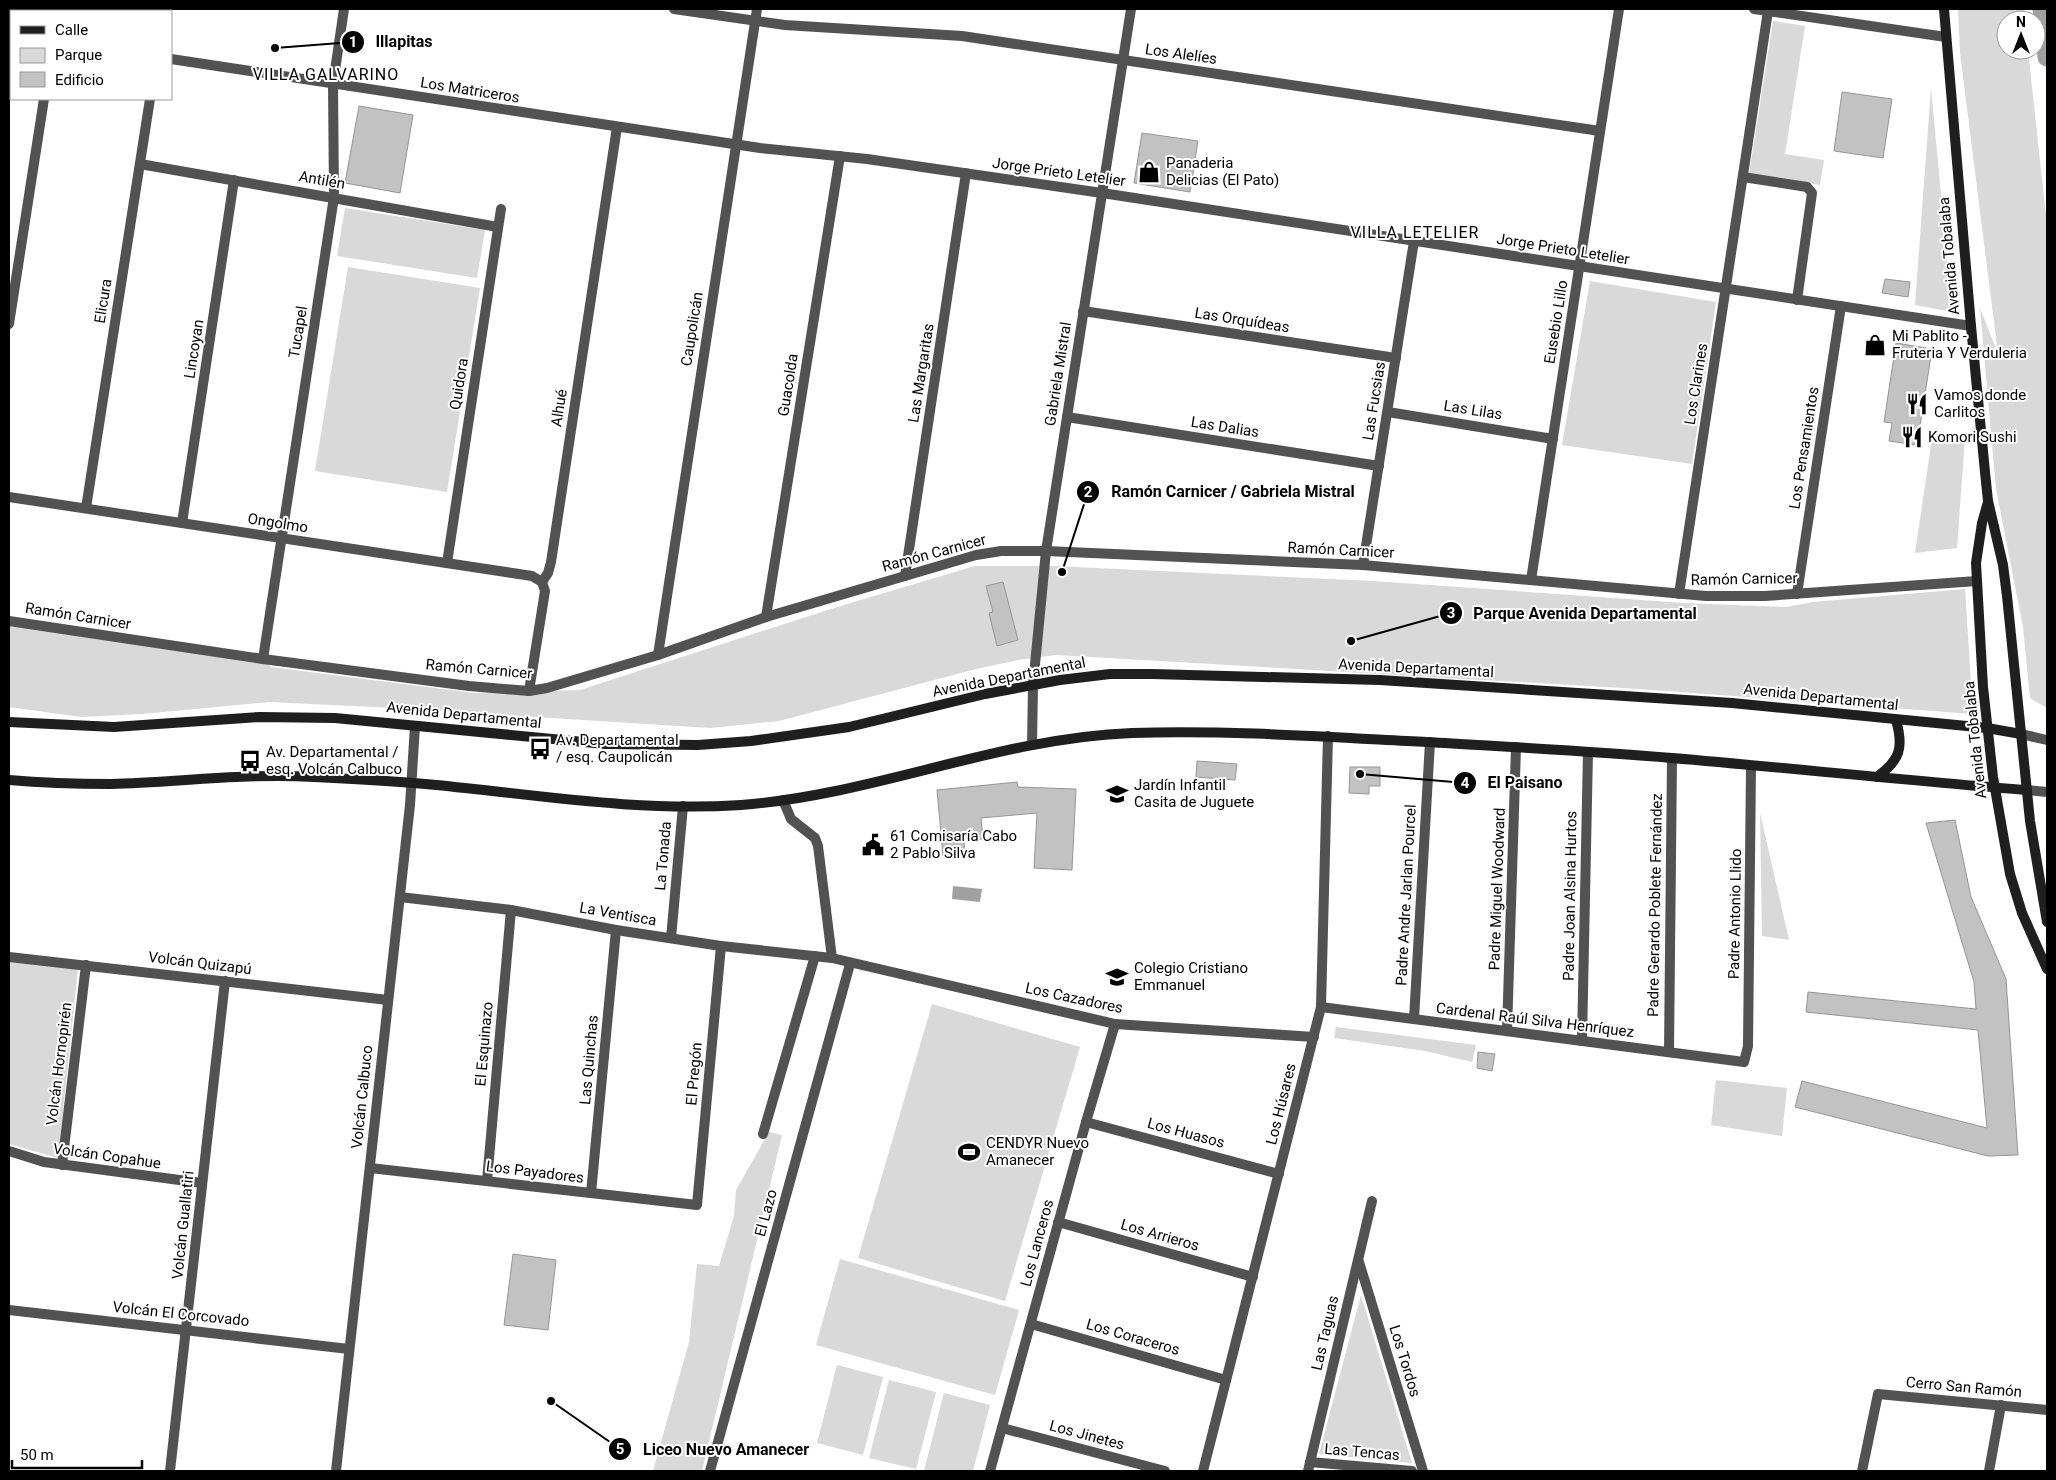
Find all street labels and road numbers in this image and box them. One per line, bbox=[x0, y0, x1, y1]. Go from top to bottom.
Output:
street label: Los Alelíes bbox=[1144, 40, 1218, 68]
street label: Los Matriceros bbox=[419, 73, 521, 107]
street label: Jorge Prieto Letelier bbox=[991, 154, 1127, 190]
street label: Antilén bbox=[298, 167, 346, 193]
street label: Avenida Tobalaba bbox=[1935, 196, 1963, 316]
street label: Jorge Prieto Letelier bbox=[1495, 230, 1631, 268]
street label: Elicura bbox=[91, 277, 115, 325]
street label: Eusebio Lillo bbox=[1541, 279, 1571, 365]
street label: Caupolicán bbox=[677, 291, 707, 367]
street label: Las Orquídeas bbox=[1193, 304, 1291, 336]
street label: Tucapel bbox=[285, 305, 311, 359]
street label: Lincoyan bbox=[180, 318, 208, 380]
street label: Gabriela Mistral bbox=[1041, 321, 1075, 427]
street label: Las Margaritas bbox=[904, 322, 938, 424]
street label: Los Clarines bbox=[1681, 342, 1711, 426]
street label: Guacolda bbox=[774, 352, 802, 418]
street label: Quidora bbox=[446, 357, 472, 411]
street label: Las Fucsias bbox=[1359, 360, 1389, 442]
street label: Los Pensamientos bbox=[1785, 386, 1823, 510]
street label: Alhué bbox=[547, 388, 571, 428]
street label: Las Lilas bbox=[1442, 396, 1504, 424]
street label: Las Dalias bbox=[1190, 413, 1260, 441]
street label: Ongolmo bbox=[246, 509, 310, 537]
street label: Ramón Carnicer bbox=[880, 530, 988, 576]
street label: Ramón Carnicer bbox=[1287, 538, 1395, 562]
street label: Ramón Carnicer bbox=[1690, 569, 1798, 589]
street label: Ramón Carnicer bbox=[24, 599, 132, 633]
street label: Avenida Departamental bbox=[931, 653, 1087, 701]
street label: Ramón Carnicer bbox=[425, 655, 533, 683]
street label: Avenida Departamental bbox=[1338, 655, 1494, 681]
street label: Avenida Departamental bbox=[1743, 680, 1899, 714]
street label: Avenida Tobalaba bbox=[1960, 680, 1990, 800]
street label: Avenida Departamental bbox=[386, 698, 542, 732]
street label: Padre Gerardo Poblete Fernández bbox=[1644, 793, 1666, 1017]
street label: Padre Andre Jarlan Pourcel bbox=[1392, 804, 1420, 986]
street label: Padre Miguel Woodward bbox=[1485, 807, 1509, 971]
street label: Padre Joan Alsina Hurtos bbox=[1560, 811, 1580, 981]
street label: La Tonada bbox=[651, 821, 675, 891]
street label: Padre Antonio Llido bbox=[1725, 849, 1745, 979]
street label: La Ventisca bbox=[578, 898, 658, 930]
street label: Volcán Quizapú bbox=[147, 948, 253, 978]
street label: Los Cazadores bbox=[1024, 979, 1124, 1017]
street label: Cardenal Raúl Silva Henríquez bbox=[1435, 999, 1635, 1041]
street label: Volcán Hornopirén bbox=[43, 1001, 75, 1127]
street label: El Esquinazo bbox=[471, 1001, 497, 1087]
street label: Las Quinchas bbox=[576, 1014, 602, 1106]
street label: El Pregón bbox=[682, 1042, 706, 1106]
street label: Volcán Calbuco bbox=[348, 1044, 376, 1150]
street label: Los Húsares bbox=[1262, 1061, 1300, 1147]
street label: Los Huasos bbox=[1145, 1114, 1227, 1152]
street label: Volcán Copahue bbox=[52, 1140, 162, 1172]
street label: Los Payadores bbox=[485, 1157, 585, 1187]
street label: Volcán Guallatiri bbox=[168, 1170, 198, 1280]
street label: El Lazo bbox=[751, 1187, 781, 1239]
street label: Los Lanceros bbox=[1017, 1197, 1057, 1289]
street label: Los Arrieros bbox=[1119, 1215, 1201, 1255]
street label: Las Taguas bbox=[1308, 1294, 1342, 1372]
street label: Volcán El Corcovado bbox=[112, 1298, 250, 1330]
street label: Los Coraceros bbox=[1084, 1315, 1182, 1359]
street label: Los Tordos bbox=[1386, 1323, 1424, 1399]
street label: Cerro San Ramón bbox=[1905, 1373, 2023, 1401]
street label: Los Jinetes bbox=[1048, 1416, 1126, 1454]
street label: Las Tencas bbox=[1324, 1440, 1400, 1464]

